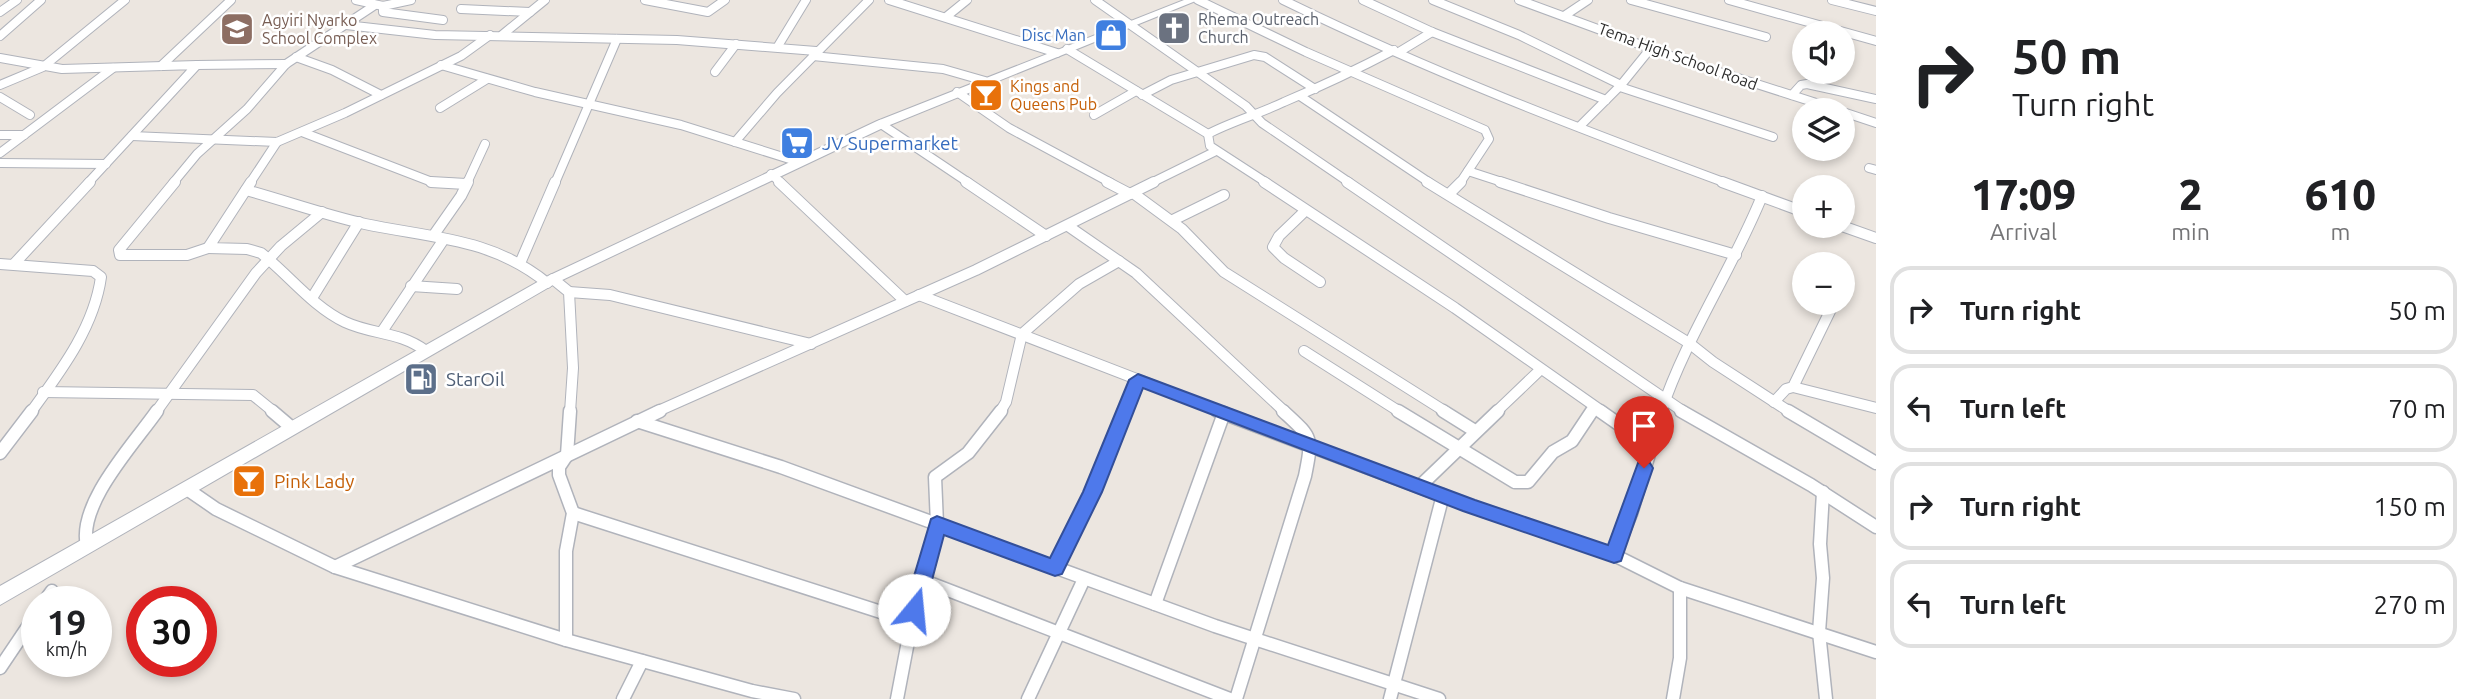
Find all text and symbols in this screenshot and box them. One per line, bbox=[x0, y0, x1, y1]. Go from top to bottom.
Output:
church icon: Rhema Outreach Church bbox=[1155, 9, 1193, 47]
school or university icon: Agyiri Nyarko School Complex bbox=[218, 10, 256, 48]
place label: Rhema Outreach Church bbox=[1198, 10, 1319, 46]
place label: Agyiri Nyarko School Complex bbox=[262, 11, 377, 47]
shop icon: Disc Man bbox=[1092, 16, 1130, 54]
street label: Tema High School Road bbox=[1596, 19, 1760, 93]
map controls bbox=[1792, 21, 1855, 315]
button: sound bbox=[1792, 21, 1855, 84]
place label: Disc Man bbox=[1022, 26, 1086, 44]
icon: right bbox=[1897, 28, 1988, 119]
text: 50 m bbox=[2012, 28, 2121, 83]
bar icon: Kings and Queens Pub bbox=[967, 76, 1005, 114]
place label: Kings and Queens Pub bbox=[1010, 77, 1097, 113]
text: Turn right bbox=[2012, 86, 2154, 122]
button: layers bbox=[1792, 98, 1855, 161]
supermarket icon: JV Supermarket bbox=[778, 124, 816, 162]
place label: JV Supermarket bbox=[822, 132, 958, 154]
text: 17:09 bbox=[1971, 171, 2076, 218]
text: 2 bbox=[2179, 171, 2202, 218]
text: 610 bbox=[2305, 171, 2376, 218]
button: + bbox=[1792, 175, 1855, 238]
text: Arrival bbox=[1990, 219, 2057, 244]
text: min bbox=[2171, 219, 2210, 244]
text: m bbox=[2330, 219, 2350, 244]
button: − bbox=[1792, 252, 1855, 315]
icon: right bbox=[1901, 291, 1939, 329]
text: Turn right bbox=[1960, 296, 2081, 325]
text: 50 m bbox=[2388, 296, 2446, 325]
fuel station icon: StarOil bbox=[402, 360, 440, 398]
place label: StarOil bbox=[446, 368, 505, 390]
icon: left bbox=[1901, 389, 1939, 427]
text: Turn left bbox=[1960, 394, 2066, 423]
text: 70 m bbox=[2388, 394, 2446, 423]
pin bbox=[1614, 396, 1674, 468]
icon: arrive bbox=[1625, 407, 1663, 445]
bar icon: Pink Lady bbox=[230, 462, 268, 500]
place label: Pink Lady bbox=[274, 470, 355, 492]
icon: right bbox=[1901, 487, 1939, 525]
text: Turn right bbox=[1960, 492, 2081, 521]
text: 150 m bbox=[2374, 492, 2446, 521]
position arrow bbox=[877, 573, 951, 647]
icon: left bbox=[1901, 585, 1939, 623]
speed limit sign: 30 bbox=[126, 586, 217, 677]
text: Turn left bbox=[1960, 590, 2066, 619]
text: 270 m bbox=[2374, 590, 2446, 619]
text: 19 bbox=[47, 602, 86, 642]
text: km/h bbox=[46, 639, 87, 659]

